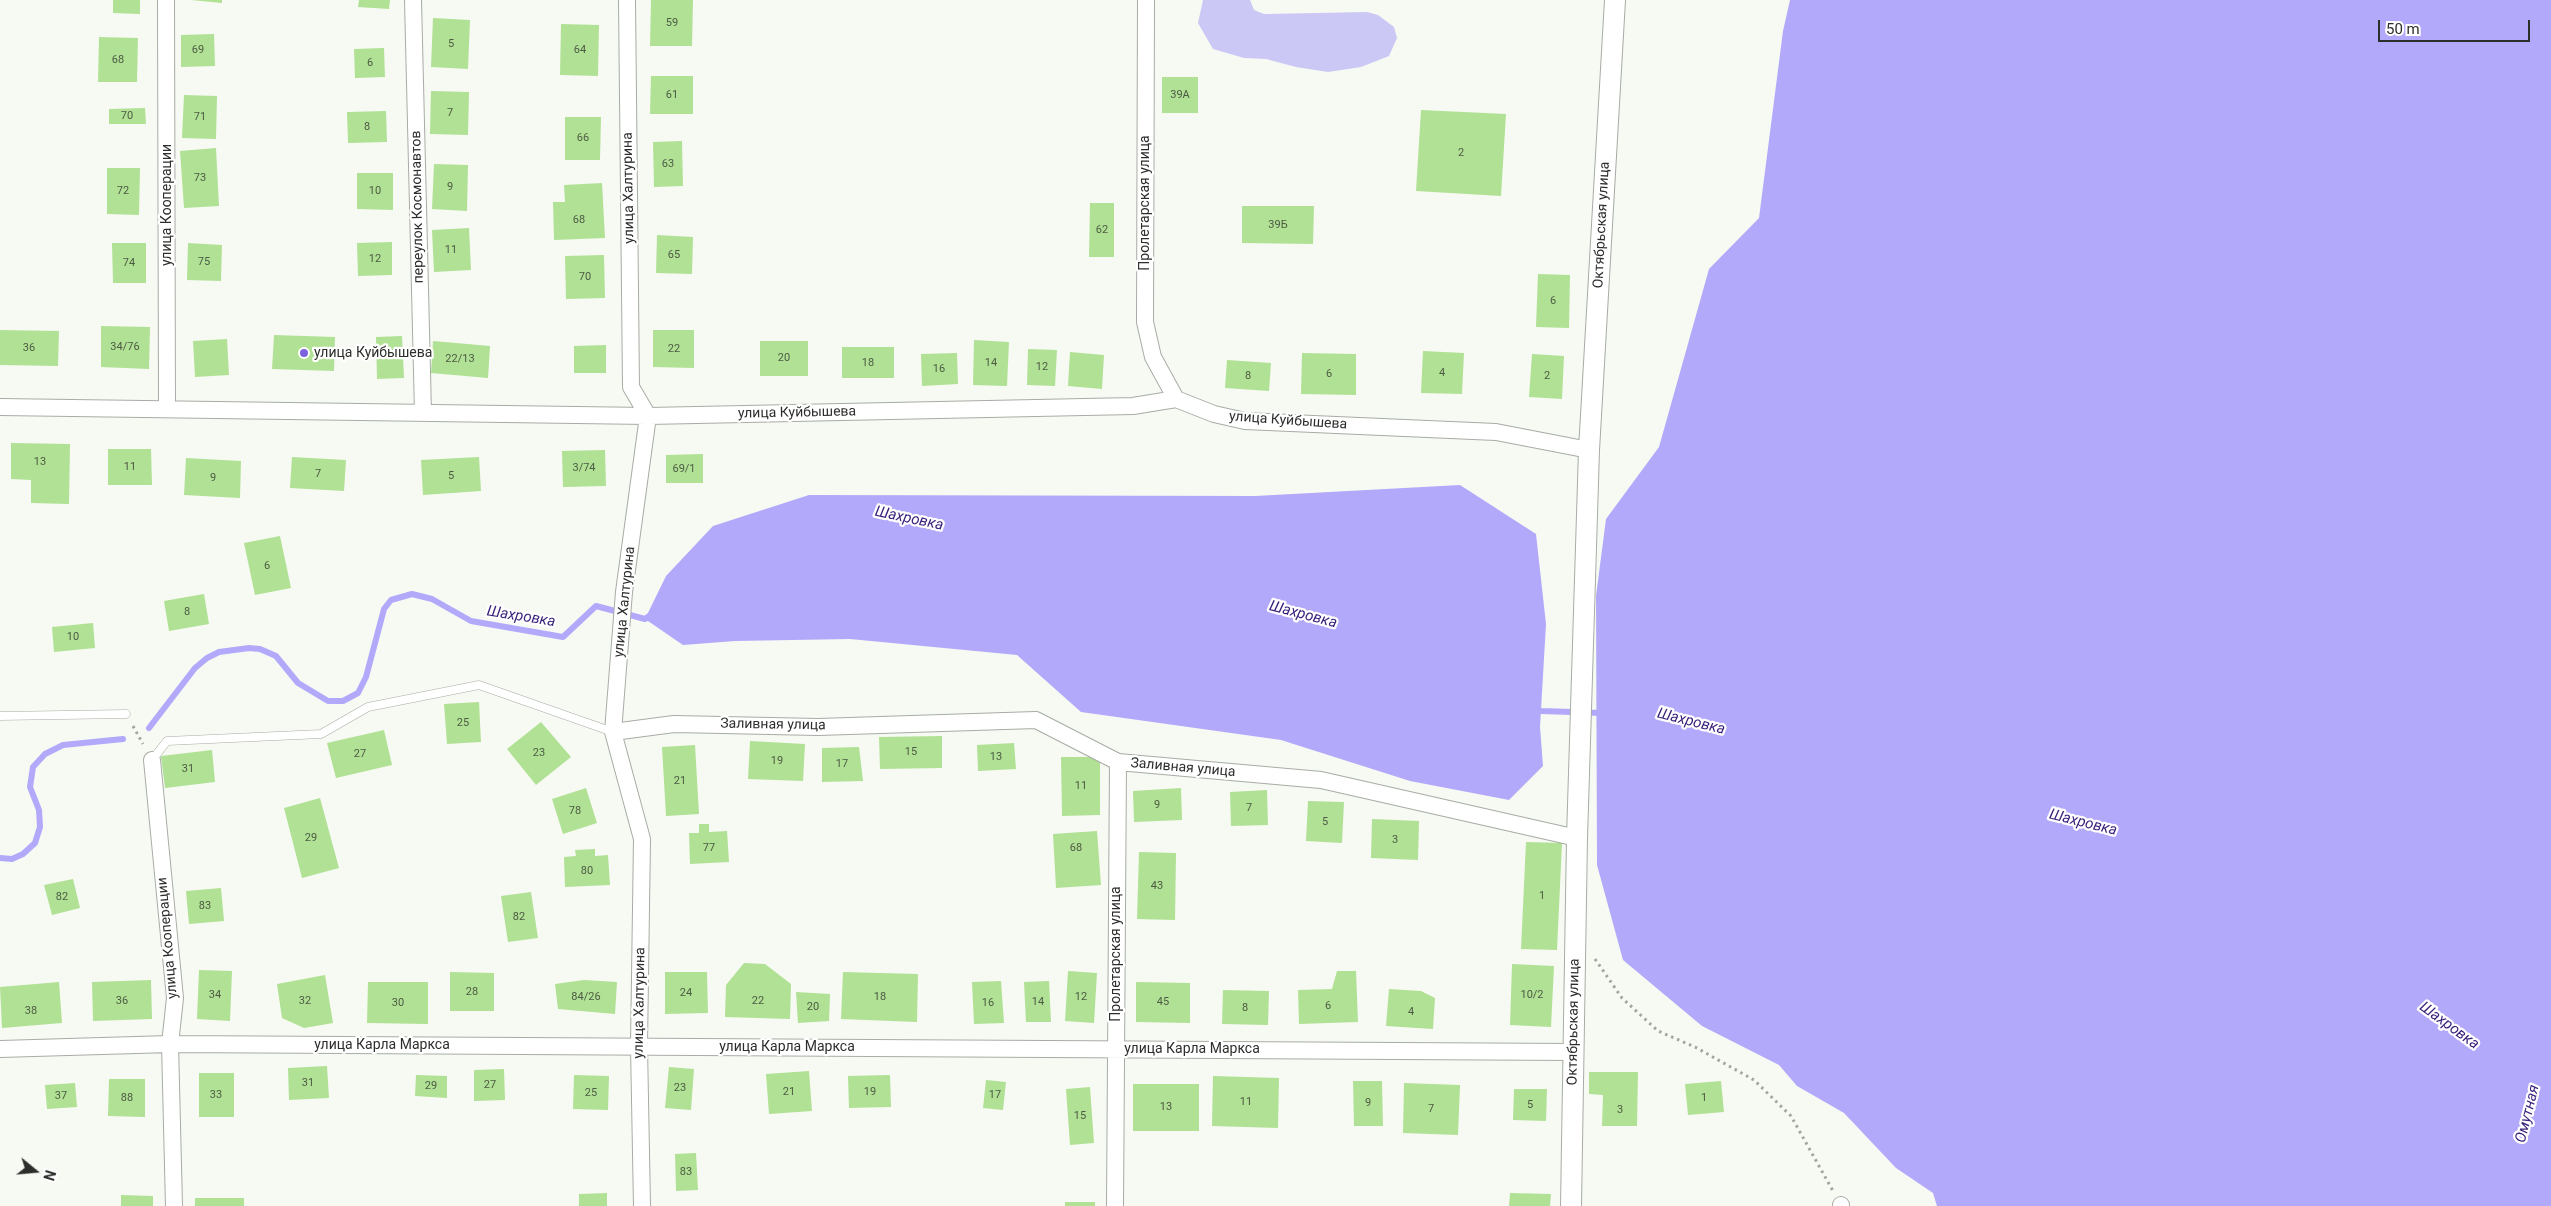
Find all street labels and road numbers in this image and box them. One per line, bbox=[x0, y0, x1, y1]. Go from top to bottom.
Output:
street label: переулок Космонавтов bbox=[408, 131, 428, 283]
street label: улица Халтурина bbox=[620, 132, 638, 244]
street label: Пролетарская улица bbox=[1137, 135, 1153, 271]
street label: улица Кооперации bbox=[159, 144, 175, 266]
street label: Октябрьская улица bbox=[1590, 161, 1614, 289]
street label: улица Куйбышева bbox=[738, 404, 856, 422]
street label: улица Куйбышева bbox=[1228, 408, 1348, 434]
street label: улица Халтурина bbox=[611, 546, 639, 658]
street label: Заливная улица bbox=[720, 716, 826, 734]
street label: Заливная улица bbox=[1130, 755, 1236, 781]
street label: улица Кооперации bbox=[154, 876, 182, 1000]
street label: Пролетарская улица bbox=[1108, 886, 1124, 1022]
street label: улица Халтурина bbox=[631, 947, 649, 1059]
street label: Октябрьская улица bbox=[1564, 958, 1584, 1086]
street label: улица Карла Маркса bbox=[314, 1037, 450, 1053]
street label: улица Карла Маркса bbox=[719, 1039, 855, 1055]
street label: улица Карла Маркса bbox=[1124, 1041, 1260, 1057]

